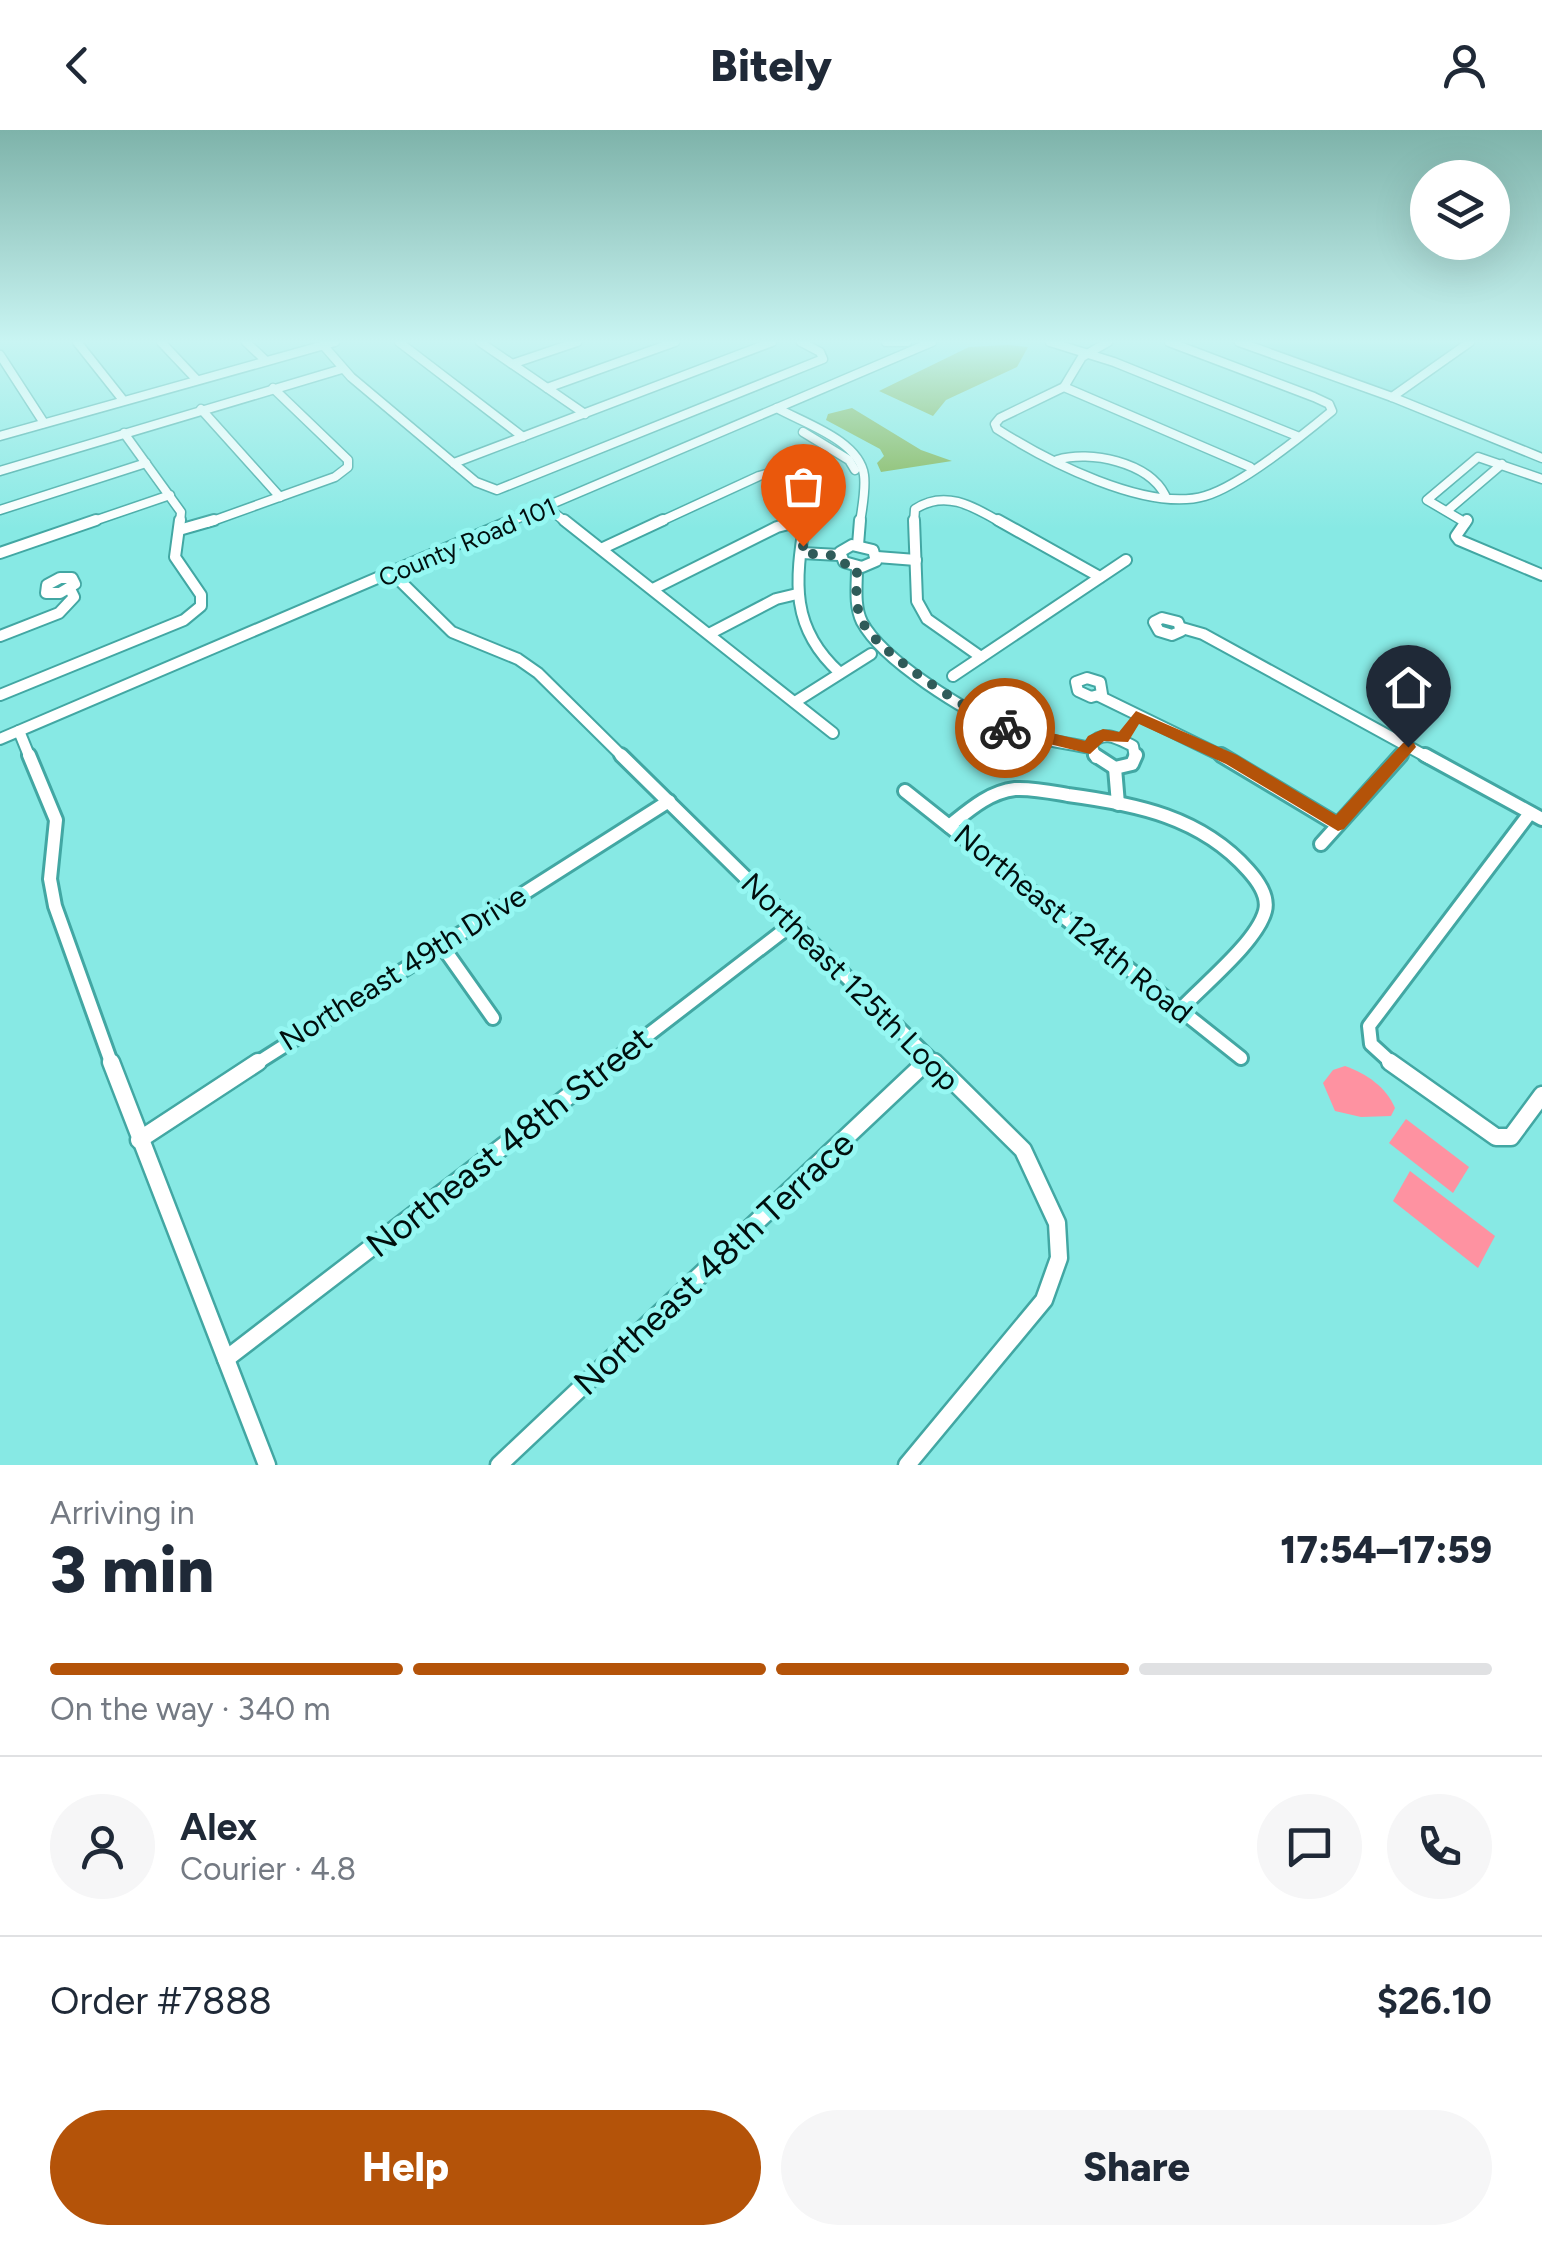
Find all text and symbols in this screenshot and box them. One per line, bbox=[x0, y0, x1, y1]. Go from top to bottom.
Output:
icon: back bbox=[50, 38, 105, 93]
text: Bitely bbox=[710, 38, 832, 92]
icon: person bbox=[1437, 38, 1492, 93]
map controls bbox=[1410, 160, 1510, 260]
button: layers bbox=[1410, 160, 1510, 260]
pin bbox=[761, 444, 846, 547]
icon: bag bbox=[776, 459, 831, 514]
street label: County Road 101 bbox=[374, 491, 560, 593]
pin bbox=[1366, 645, 1451, 748]
icon: home bbox=[1381, 660, 1436, 715]
courier bbox=[955, 678, 1055, 778]
icon: bike bbox=[978, 701, 1033, 756]
street label: Northeast 124th Road bbox=[947, 816, 1200, 1031]
street label: Northeast 125th Loop bbox=[734, 865, 967, 1098]
street label: Northeast 49th Drive bbox=[273, 877, 533, 1058]
street label: Northeast 48th Street bbox=[358, 1018, 660, 1266]
street label: Northeast 48th Terrace bbox=[565, 1122, 863, 1404]
text: Arriving in bbox=[50, 1494, 195, 1532]
text: 17:54–17:59 bbox=[1280, 1527, 1492, 1573]
text: 3 min bbox=[50, 1530, 214, 1608]
text: On the way · 340 m bbox=[50, 1690, 330, 1728]
button: person bbox=[50, 1794, 155, 1899]
button: chat bbox=[1257, 1794, 1362, 1899]
button: phone bbox=[1387, 1794, 1492, 1899]
text: Alex bbox=[180, 1804, 257, 1850]
text: Courier · 4.8 bbox=[180, 1850, 356, 1888]
text: Order #7888 bbox=[50, 1978, 272, 2024]
text: $26.10 bbox=[1377, 1978, 1492, 2024]
button: Help bbox=[50, 2110, 761, 2225]
button: Share bbox=[781, 2110, 1492, 2225]

